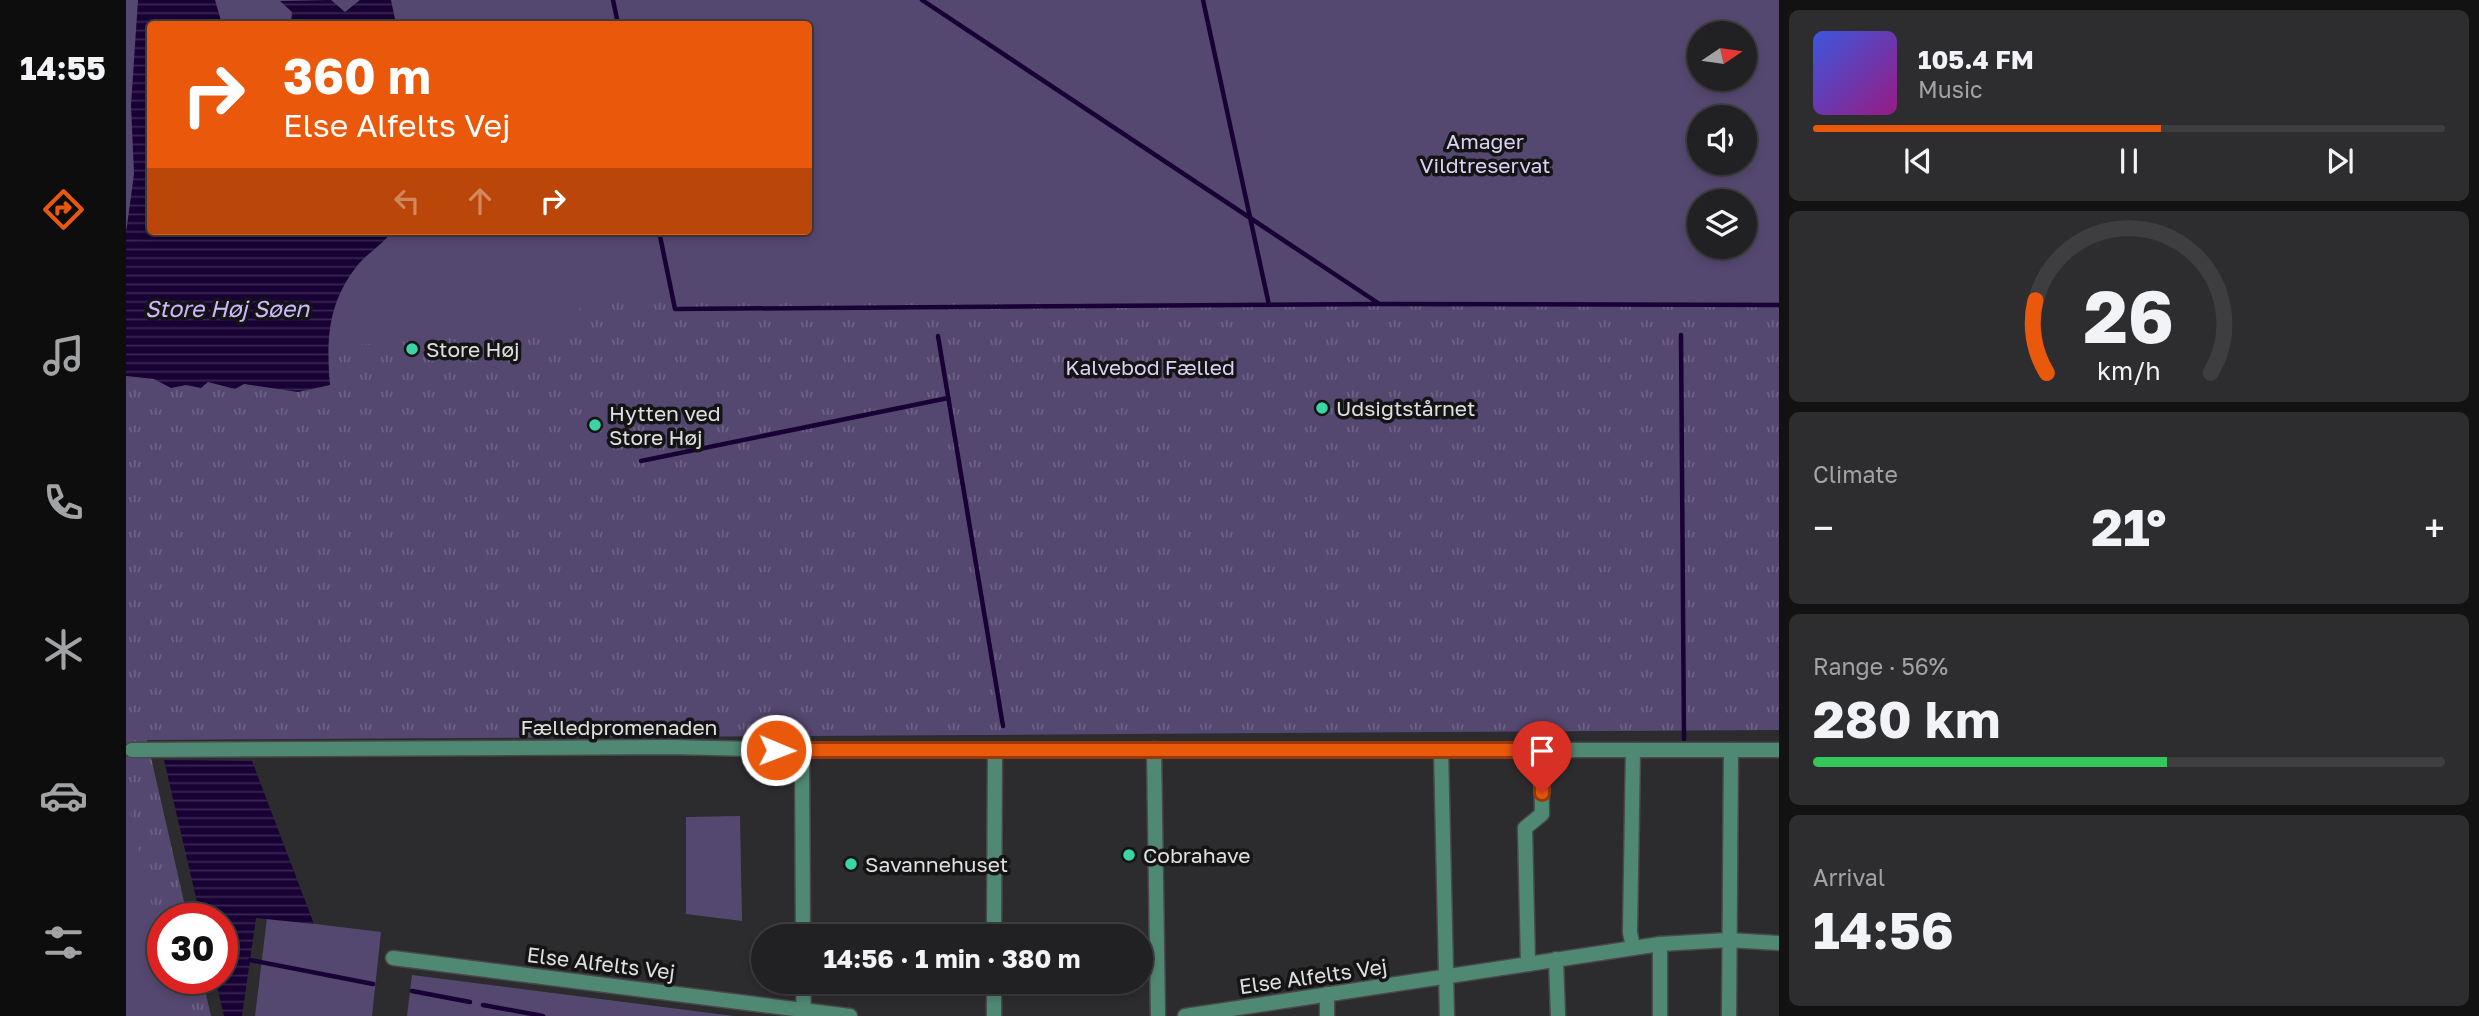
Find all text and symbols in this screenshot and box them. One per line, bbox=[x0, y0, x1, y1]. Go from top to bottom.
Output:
north arrow bbox=[1687, 21, 1757, 91]
map controls bbox=[1687, 21, 1757, 259]
text: 105.4 FM bbox=[1918, 44, 2034, 75]
text: 360 m bbox=[283, 46, 431, 105]
text: 14:55 bbox=[20, 49, 106, 87]
icon: right bbox=[168, 49, 259, 140]
text: Music bbox=[1918, 75, 1983, 103]
button: sound bbox=[1687, 105, 1757, 175]
text: Else Alfelts Vej bbox=[283, 106, 511, 144]
park label: Amager Vildtreservat bbox=[1420, 128, 1551, 178]
icon: previous bbox=[1899, 142, 1937, 180]
icon: pause bbox=[2110, 142, 2148, 180]
icon: next bbox=[2321, 142, 2359, 180]
icon: left bbox=[388, 182, 426, 220]
icon: ahead bbox=[461, 182, 499, 220]
icon: right bbox=[534, 182, 572, 220]
icon: directions bbox=[39, 185, 88, 234]
button: layers bbox=[1687, 189, 1757, 259]
text: 26 bbox=[2084, 272, 2174, 359]
water label: Store Høj Søen bbox=[145, 294, 310, 322]
icon: music bbox=[39, 331, 88, 380]
place label: Store Høj bbox=[426, 336, 520, 362]
marker: Store Høj bbox=[404, 341, 420, 357]
park label: Kalvebod Fælled bbox=[1065, 354, 1235, 380]
text: km/h bbox=[2097, 355, 2161, 386]
place label: Udsigtstårnet bbox=[1336, 395, 1475, 421]
place label: Hytten ved Store Høj bbox=[609, 400, 721, 450]
marker: Udsigtstårnet bbox=[1314, 400, 1330, 416]
marker: Hytten ved Store Høj bbox=[587, 417, 603, 433]
text: Climate bbox=[1813, 460, 1898, 488]
icon: phone bbox=[39, 478, 88, 527]
text: 21° bbox=[2091, 495, 2167, 557]
text: − bbox=[1813, 505, 1834, 550]
text: + bbox=[2424, 505, 2445, 550]
icon: climate bbox=[39, 625, 88, 674]
text: Range · 56% bbox=[1813, 652, 1948, 680]
text: 280 km bbox=[1813, 687, 2000, 749]
position arrow bbox=[739, 713, 813, 787]
street label: Fælledpromenaden bbox=[520, 714, 718, 740]
pin bbox=[1512, 721, 1572, 793]
icon: arrive bbox=[1523, 732, 1561, 770]
icon: car bbox=[39, 771, 88, 820]
place label: Cobrahave bbox=[1143, 842, 1251, 868]
marker: Cobrahave bbox=[1121, 847, 1137, 863]
place label: Savannehuset bbox=[865, 851, 1008, 877]
marker: Savannehuset bbox=[843, 856, 859, 872]
text: Arrival bbox=[1813, 863, 1885, 891]
text: 14:56 bbox=[1813, 898, 1954, 960]
speed limit sign: 30 bbox=[147, 903, 238, 994]
icon: filters bbox=[39, 918, 88, 967]
street label: Else Alfelts Vej bbox=[525, 941, 677, 985]
text: 14:56 · 1 min · 380 m bbox=[823, 943, 1081, 974]
street label: Else Alfelts Vej bbox=[1237, 953, 1389, 999]

